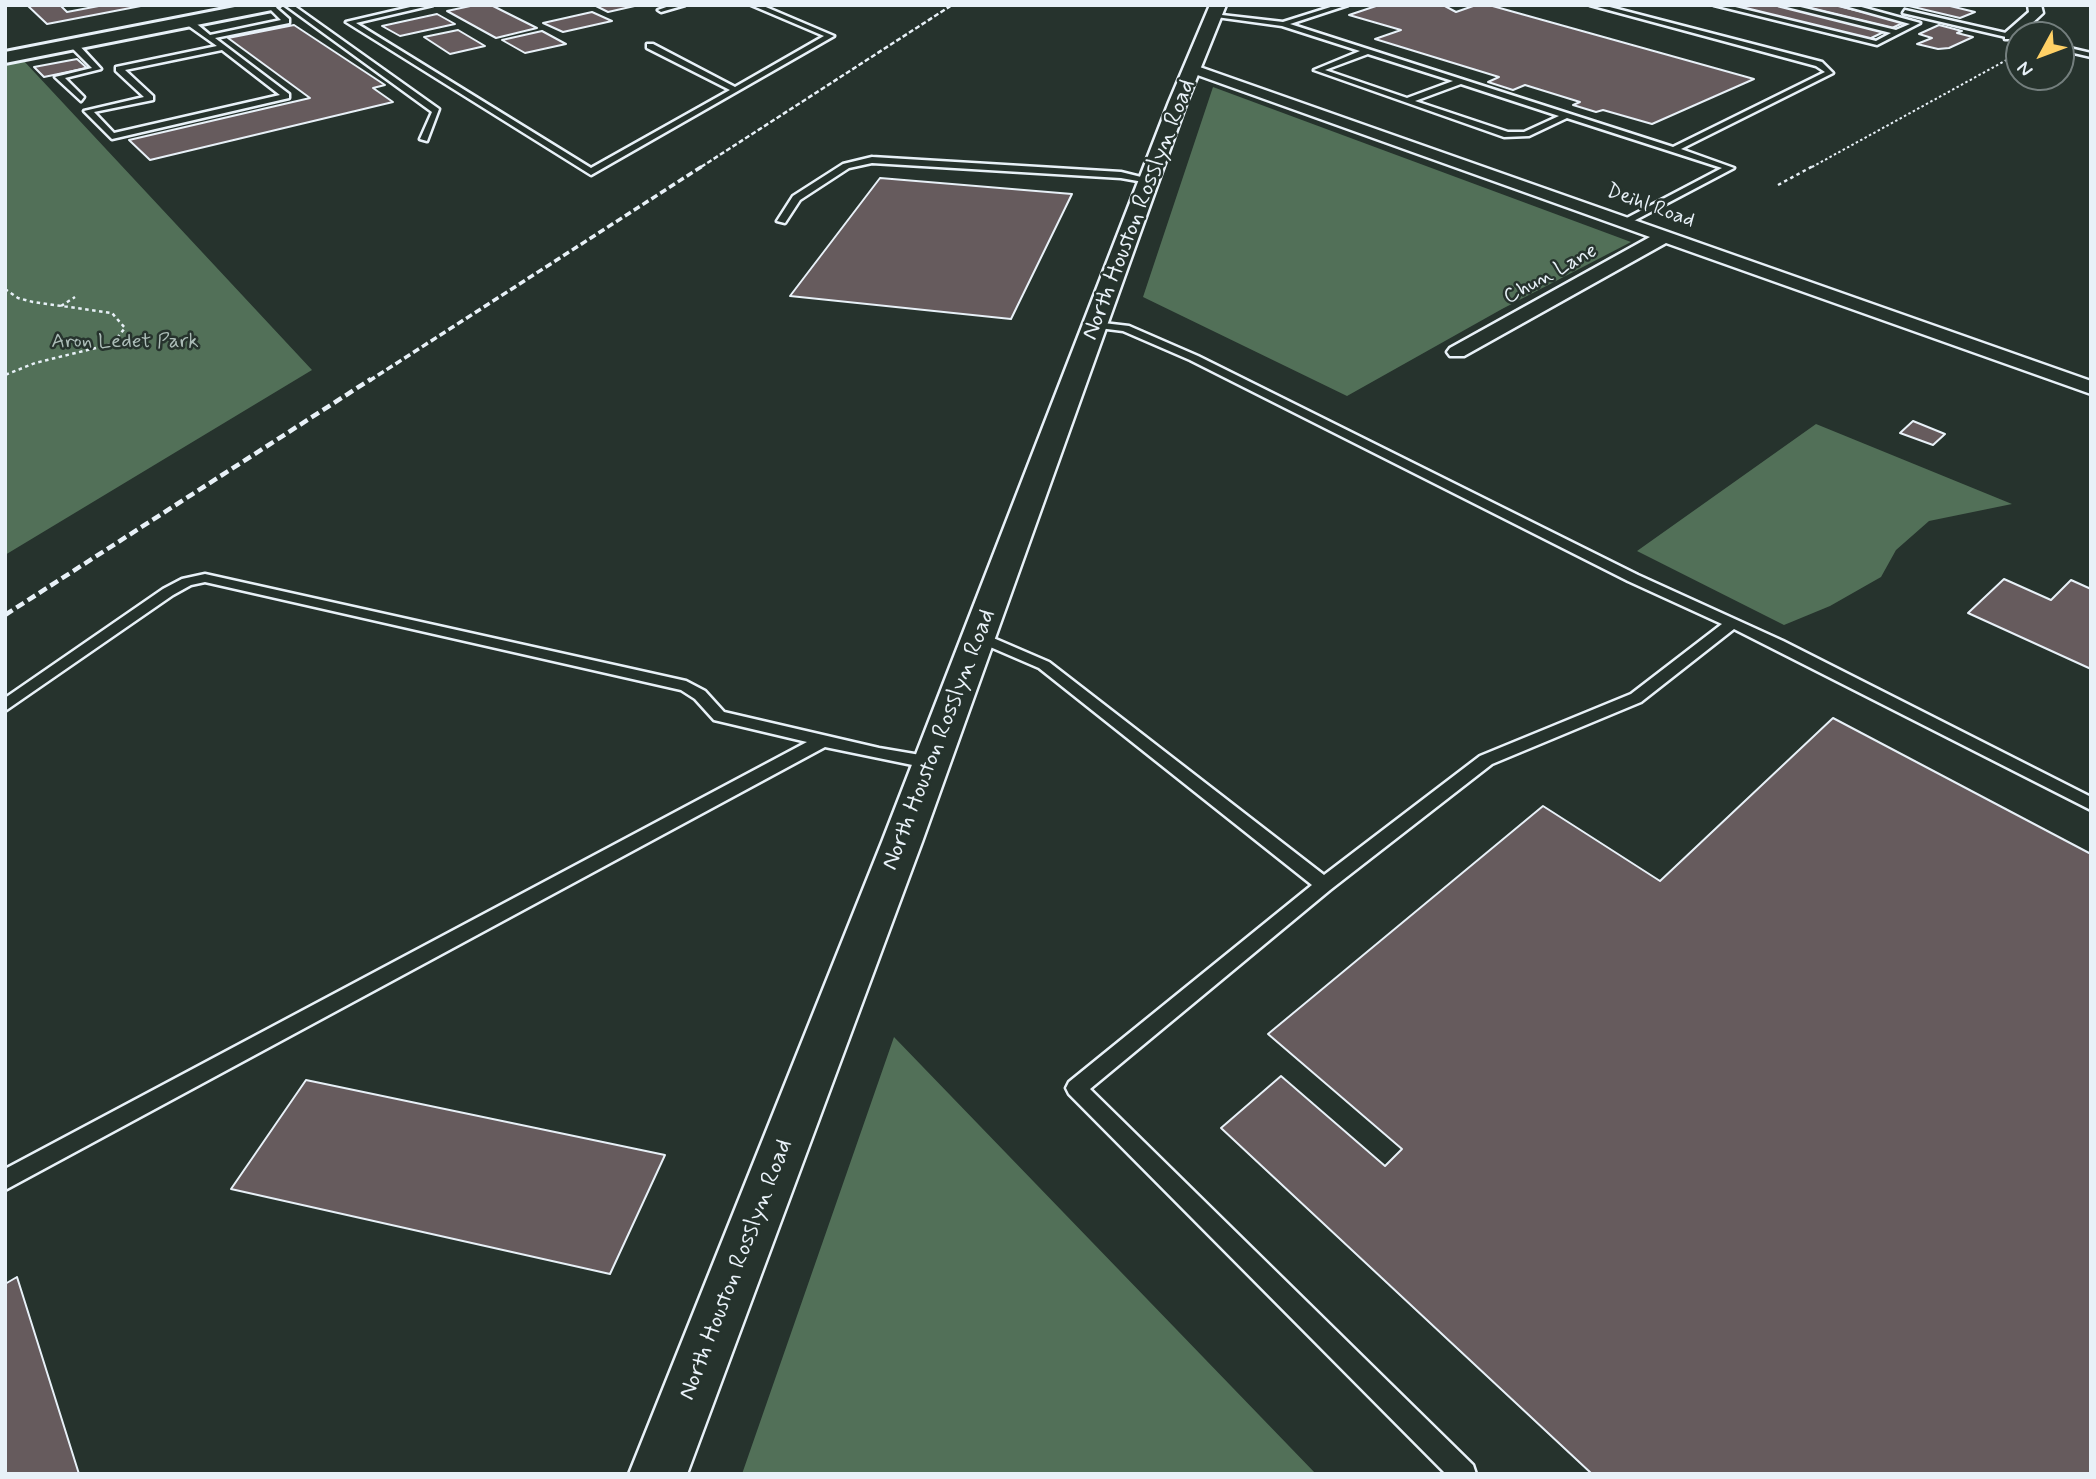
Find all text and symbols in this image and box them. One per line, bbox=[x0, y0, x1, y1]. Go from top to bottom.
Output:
north arrow bbox=[2005, 21, 2075, 91]
text: N bbox=[2012, 56, 2039, 82]
street label: North Houston Rosslyn Road bbox=[1077, 76, 1203, 344]
street label: Deihl Road bbox=[1602, 179, 1698, 235]
street label: Chun Lane bbox=[1500, 239, 1602, 311]
park label: Aron Ledet Park bbox=[51, 330, 199, 356]
street label: North Houston Rosslyn Road bbox=[877, 606, 1003, 874]
street label: North Houston Rosslyn Road bbox=[674, 1136, 800, 1404]

